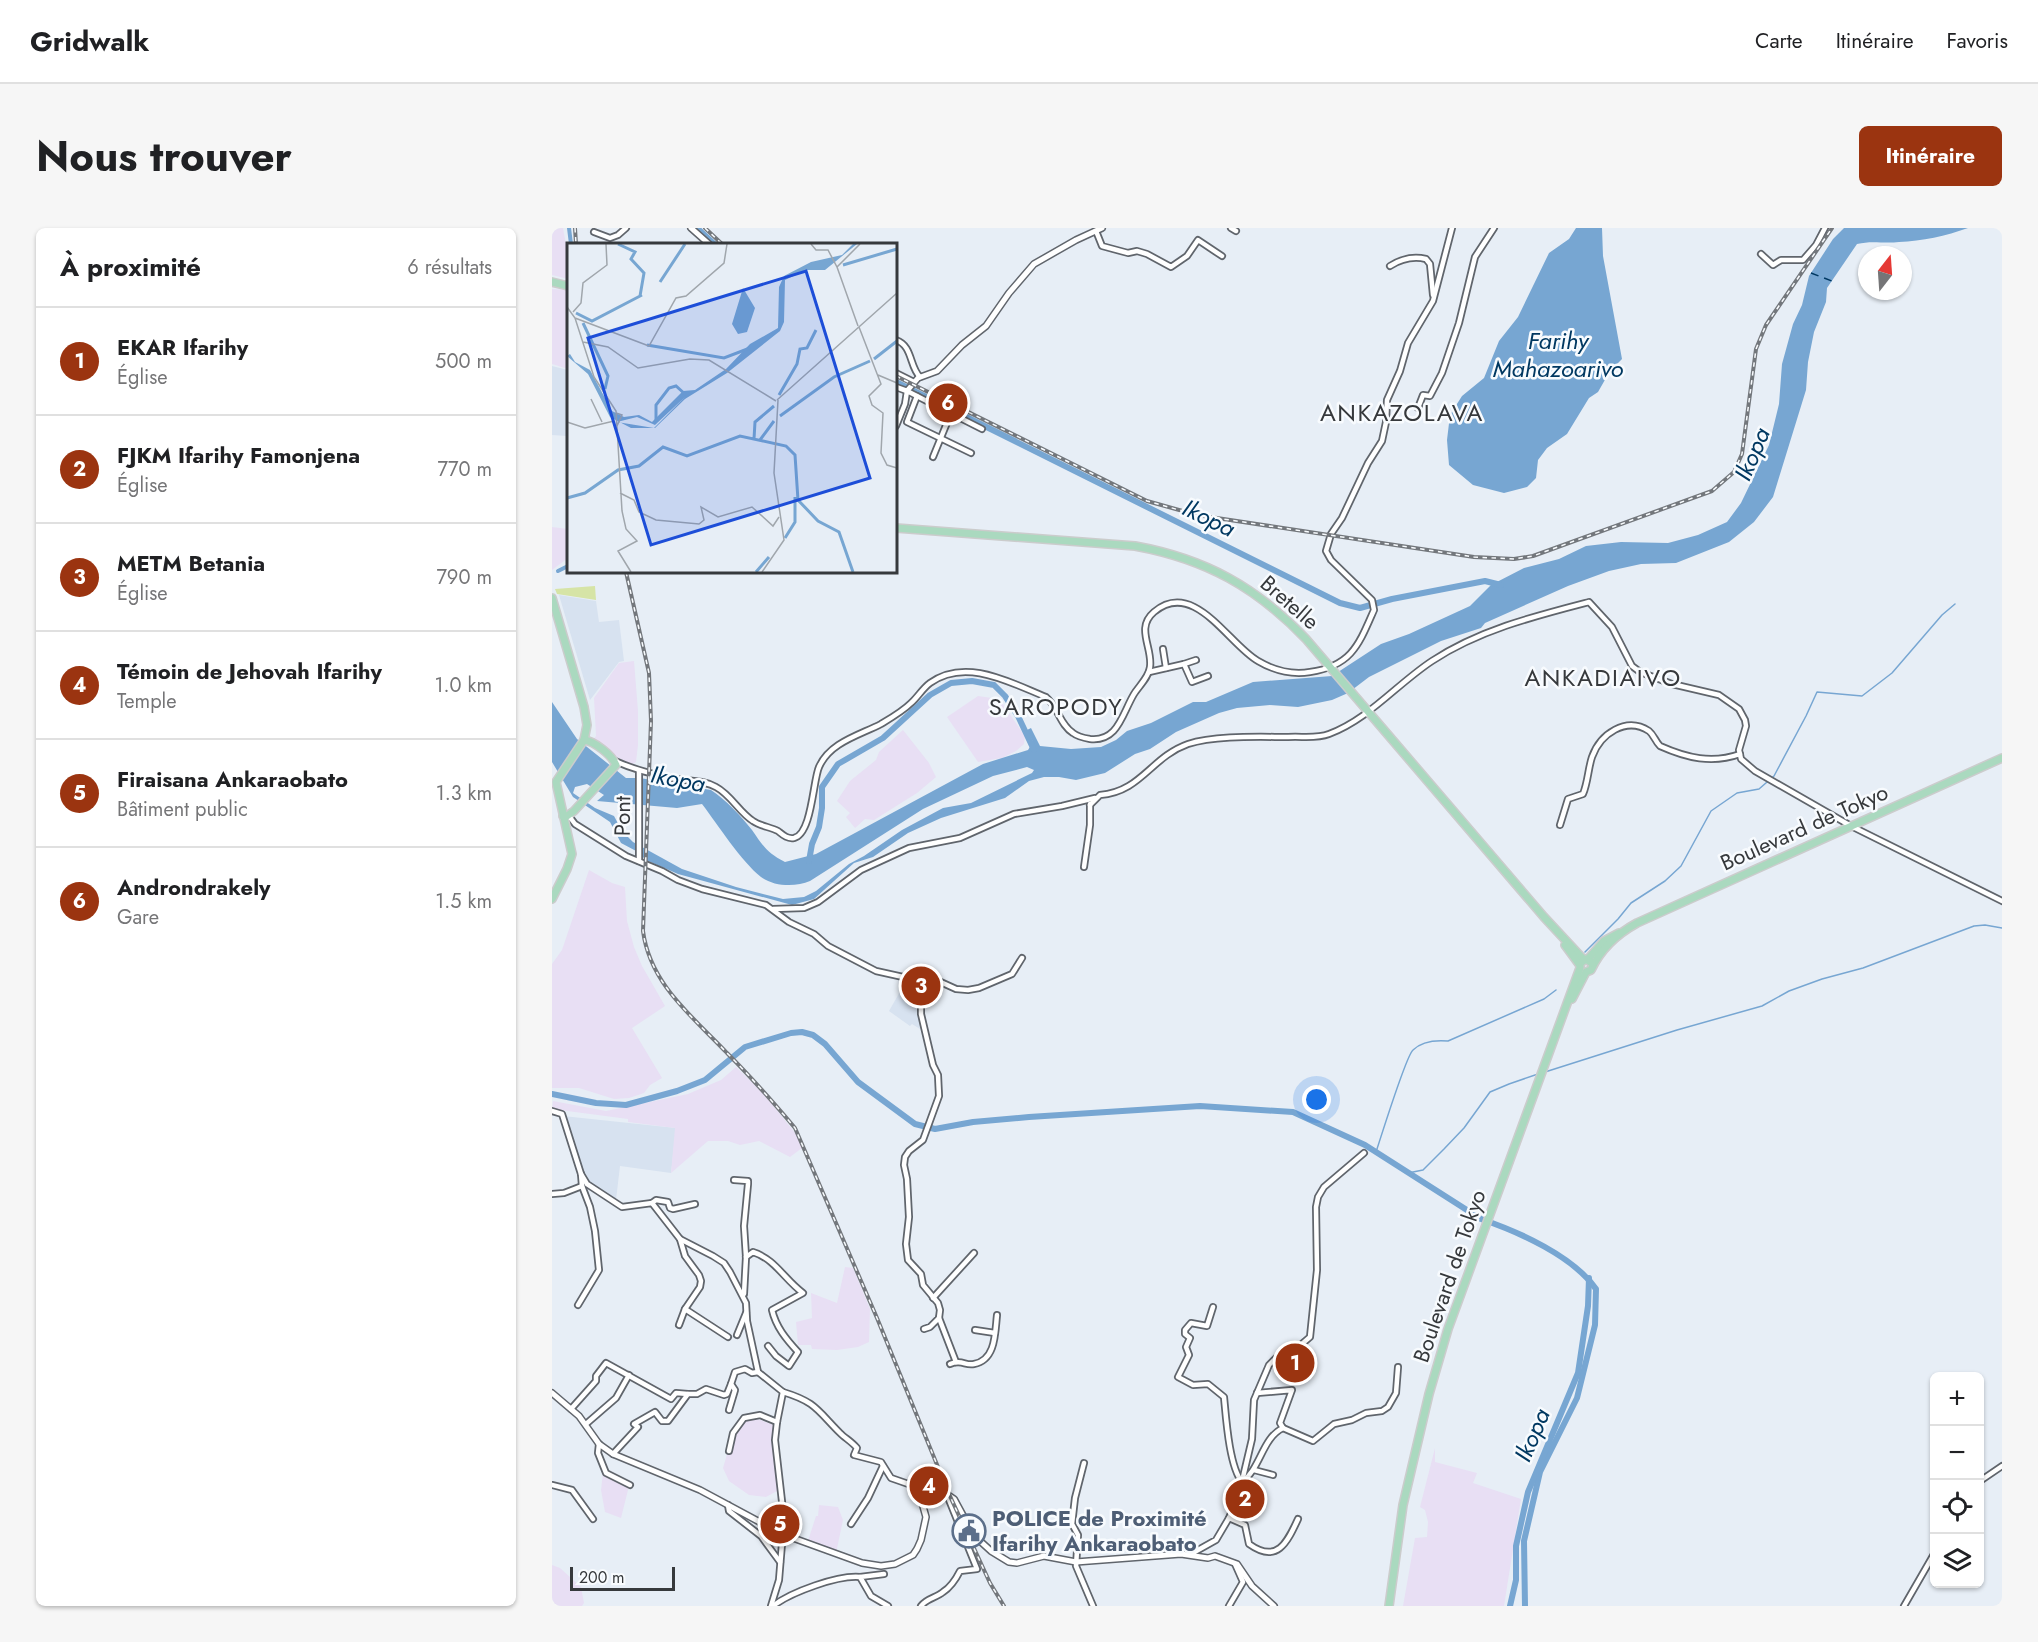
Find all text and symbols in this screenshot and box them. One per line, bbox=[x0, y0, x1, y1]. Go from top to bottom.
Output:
text: Gridwalk bbox=[30, 21, 149, 62]
text: Carte bbox=[1755, 26, 1803, 56]
text: Itinéraire bbox=[1836, 26, 1914, 56]
text: Favoris bbox=[1947, 26, 2008, 56]
text: Nous trouver bbox=[36, 126, 292, 187]
button: Itinéraire bbox=[1859, 126, 2002, 186]
inset map bbox=[567, 243, 897, 573]
north arrow bbox=[1858, 246, 1912, 300]
text: À proximité bbox=[60, 248, 201, 286]
text: 6 résultats bbox=[407, 253, 492, 282]
water label: Farihy Mahazoarivo bbox=[1493, 323, 1624, 386]
text: EKAR Ifarihy bbox=[117, 331, 248, 363]
text: 1 bbox=[74, 347, 85, 376]
text: 500 m bbox=[435, 347, 492, 376]
text: Église bbox=[117, 363, 168, 392]
pin: 6 bbox=[928, 380, 968, 426]
district label: ANKAZOLAVA bbox=[1320, 395, 1484, 430]
water label: Ikopa bbox=[1725, 422, 1779, 486]
text: FJKM Ifarihy Famonjena bbox=[117, 439, 360, 471]
text: 2 bbox=[73, 455, 86, 484]
text: 770 m bbox=[437, 455, 492, 484]
text: Église bbox=[117, 471, 168, 500]
water label: Ikopa bbox=[1177, 490, 1241, 546]
text: METM Betania bbox=[117, 547, 265, 579]
text: 3 bbox=[73, 563, 86, 592]
text: 790 m bbox=[436, 563, 492, 592]
street label: Bretelle bbox=[1254, 567, 1326, 637]
text: Église bbox=[117, 579, 168, 608]
text: Témoin de Jehovah Ifarihy bbox=[117, 655, 382, 687]
district label: ANKADIAIVO bbox=[1524, 660, 1682, 695]
text: 4 bbox=[73, 671, 86, 700]
text: 1.0 km bbox=[435, 671, 492, 700]
text: Temple bbox=[117, 687, 177, 716]
district label: SAROPODY bbox=[989, 689, 1123, 724]
water label: Ikopa bbox=[648, 757, 708, 801]
text: Firaisana Ankaraobato bbox=[117, 763, 348, 795]
street label: Boulevard de Tokyo bbox=[1715, 776, 1893, 878]
text: 5 bbox=[73, 779, 86, 808]
text: 1.3 km bbox=[436, 779, 492, 808]
text: Bâtiment public bbox=[117, 795, 248, 824]
street label: Pont bbox=[606, 795, 638, 836]
text: Androndrakely bbox=[117, 871, 271, 903]
text: 6 bbox=[73, 887, 86, 916]
text: 1.5 km bbox=[435, 887, 492, 916]
text: Gare bbox=[117, 903, 159, 932]
pin: 3 bbox=[902, 964, 940, 1008]
your location bbox=[1302, 1085, 1331, 1114]
street label: Boulevard de Tokyo bbox=[1404, 1185, 1494, 1367]
pin: 1 bbox=[1276, 1340, 1314, 1386]
map controls bbox=[1930, 1372, 1984, 1588]
button: + bbox=[1930, 1372, 1984, 1426]
water label: Ikopa bbox=[1505, 1403, 1559, 1467]
button: − bbox=[1930, 1426, 1984, 1480]
pin: 4 bbox=[910, 1464, 949, 1508]
pin: 2 bbox=[1226, 1476, 1264, 1522]
button: locate bbox=[1930, 1480, 1984, 1534]
pin: 5 bbox=[760, 1502, 800, 1546]
place label: POLICE de Proximité Ifarihy Ankaraobato bbox=[992, 1502, 1207, 1559]
public building icon: POLICE de Proximité Ifarihy Ankaraobato bbox=[951, 1513, 987, 1549]
button: layers bbox=[1930, 1534, 1984, 1588]
scale bar bbox=[570, 1564, 675, 1592]
text: 200 m bbox=[579, 1566, 625, 1589]

